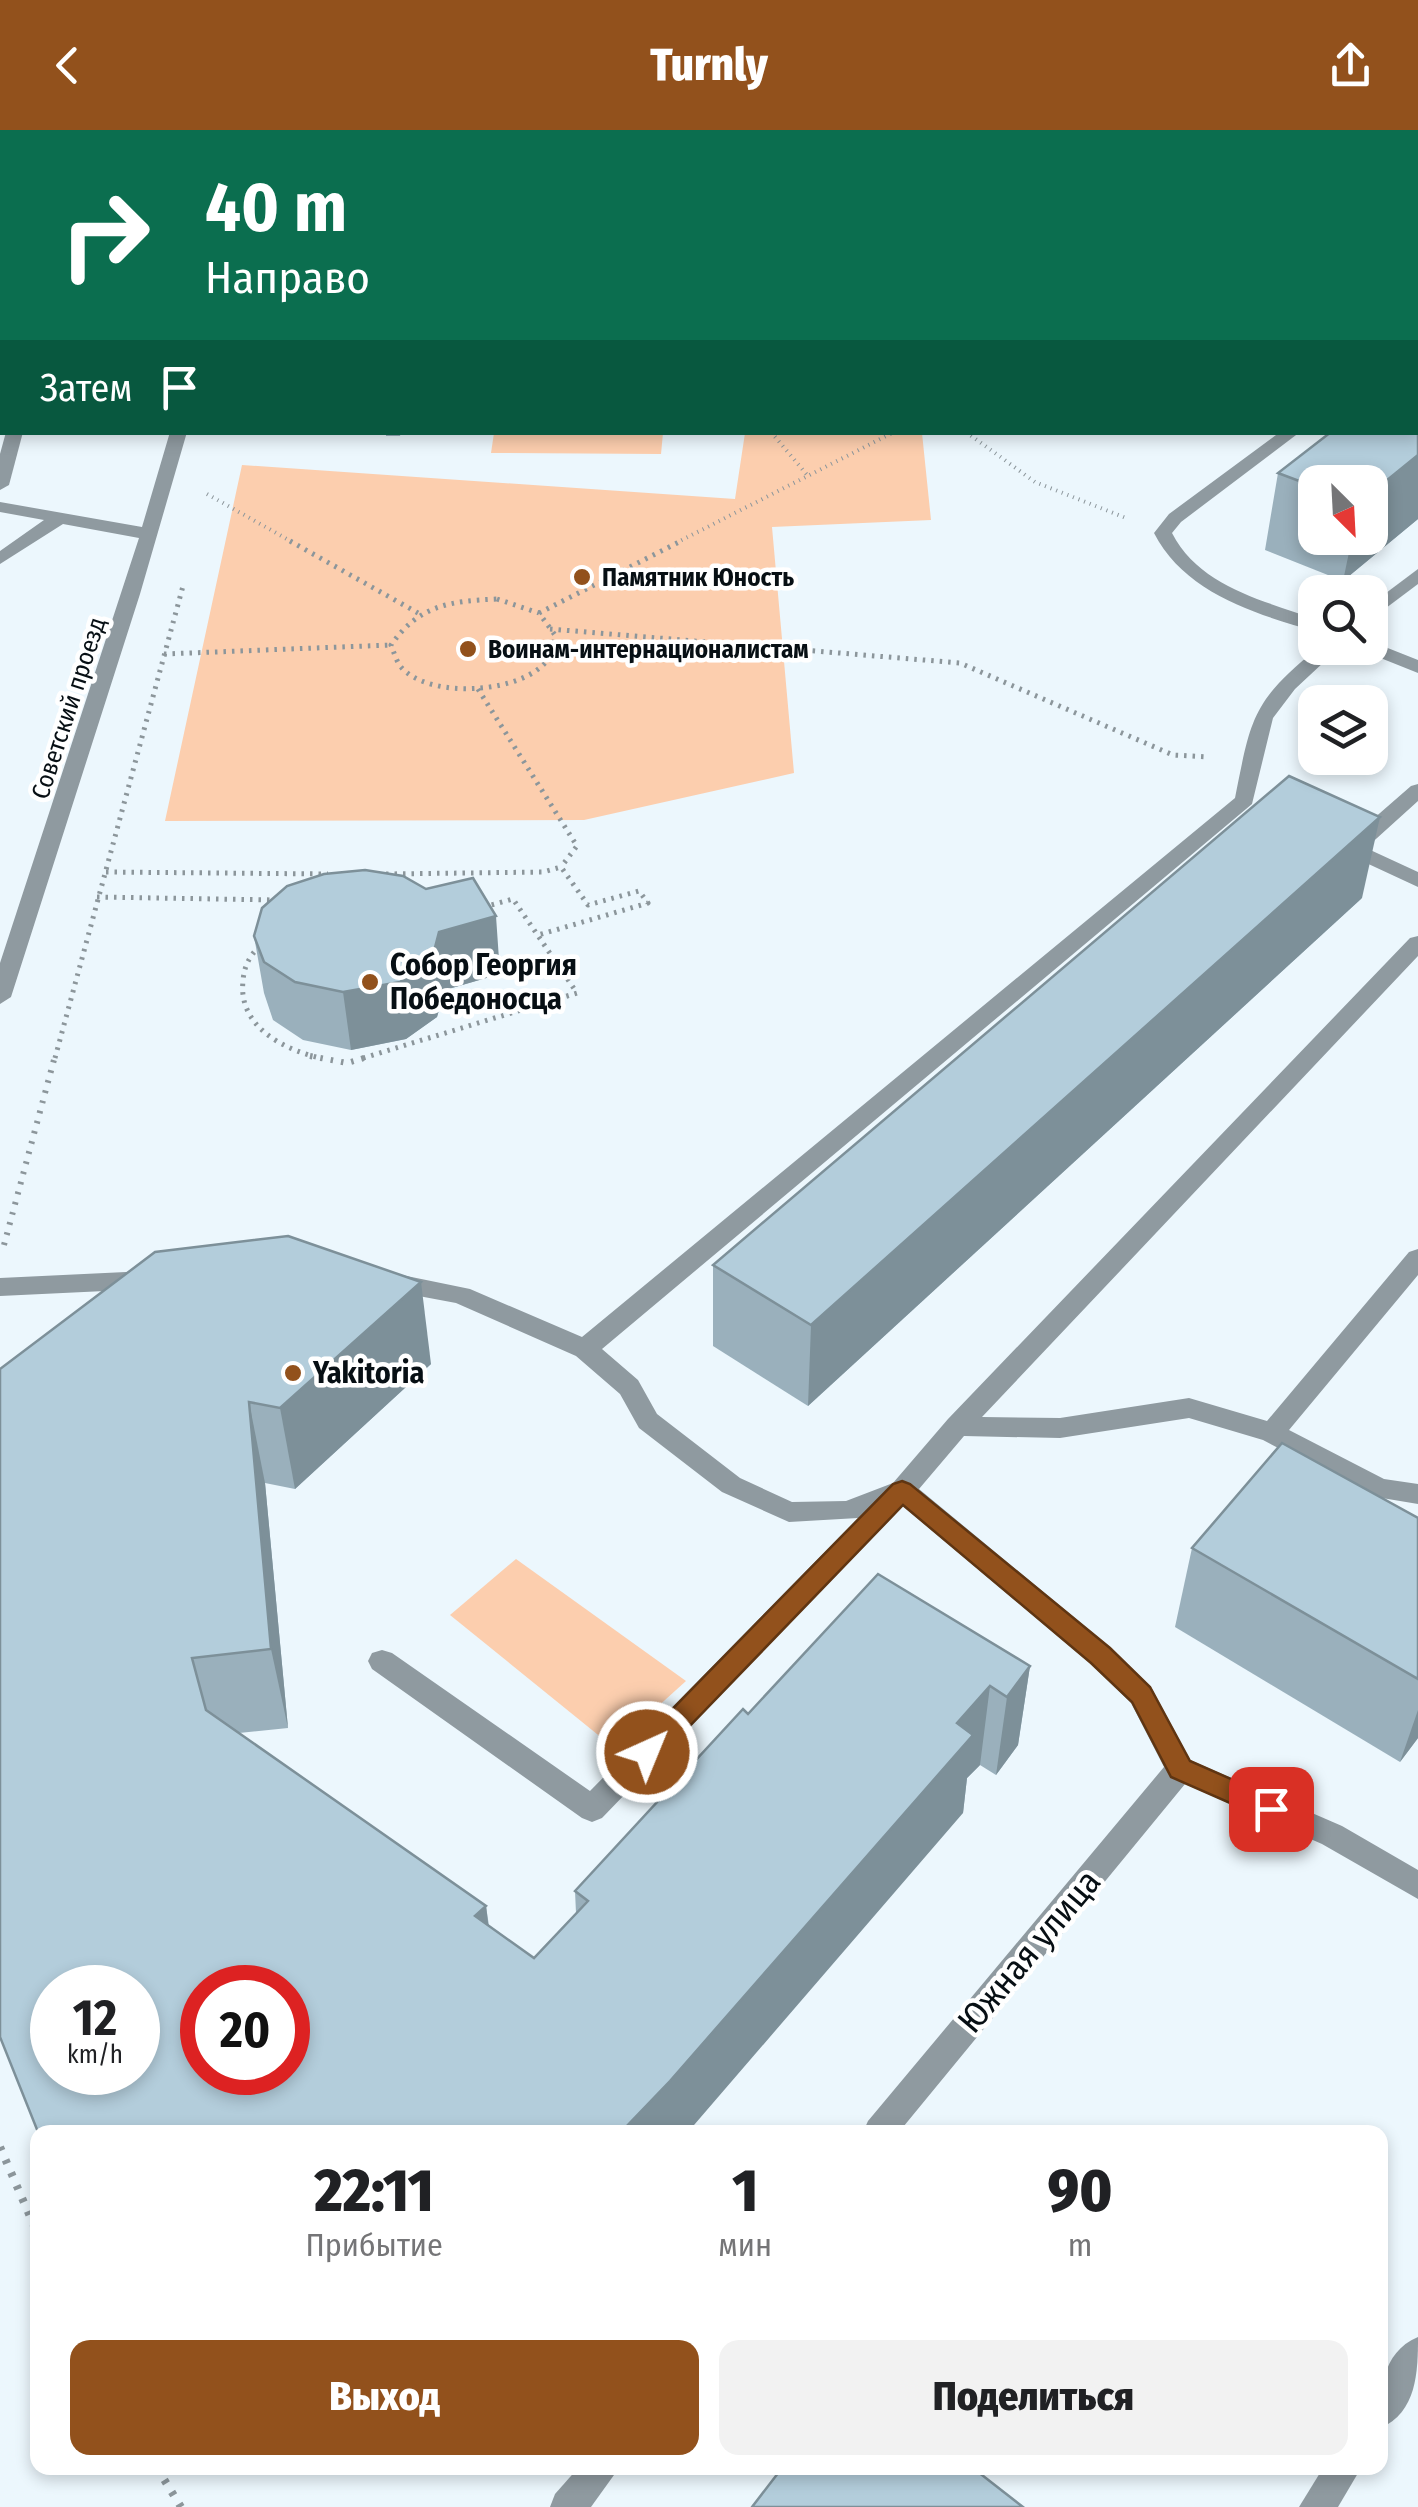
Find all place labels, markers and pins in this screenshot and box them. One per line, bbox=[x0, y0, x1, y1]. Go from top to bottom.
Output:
place label: Памятник Юность bbox=[602, 563, 794, 593]
marker: Памятник Юность bbox=[571, 566, 593, 588]
place label: Воинам-интернационалистам bbox=[488, 635, 809, 665]
marker: Воинам-интернационалистам bbox=[457, 638, 479, 660]
place label: Собор Георгия Победоносца bbox=[390, 947, 577, 1017]
marker: Собор Георгия Победоносца bbox=[359, 971, 381, 993]
place label: Yakitoria bbox=[312, 1355, 424, 1391]
marker: Yakitoria bbox=[282, 1362, 304, 1384]
pin bbox=[1229, 1767, 1314, 1852]

